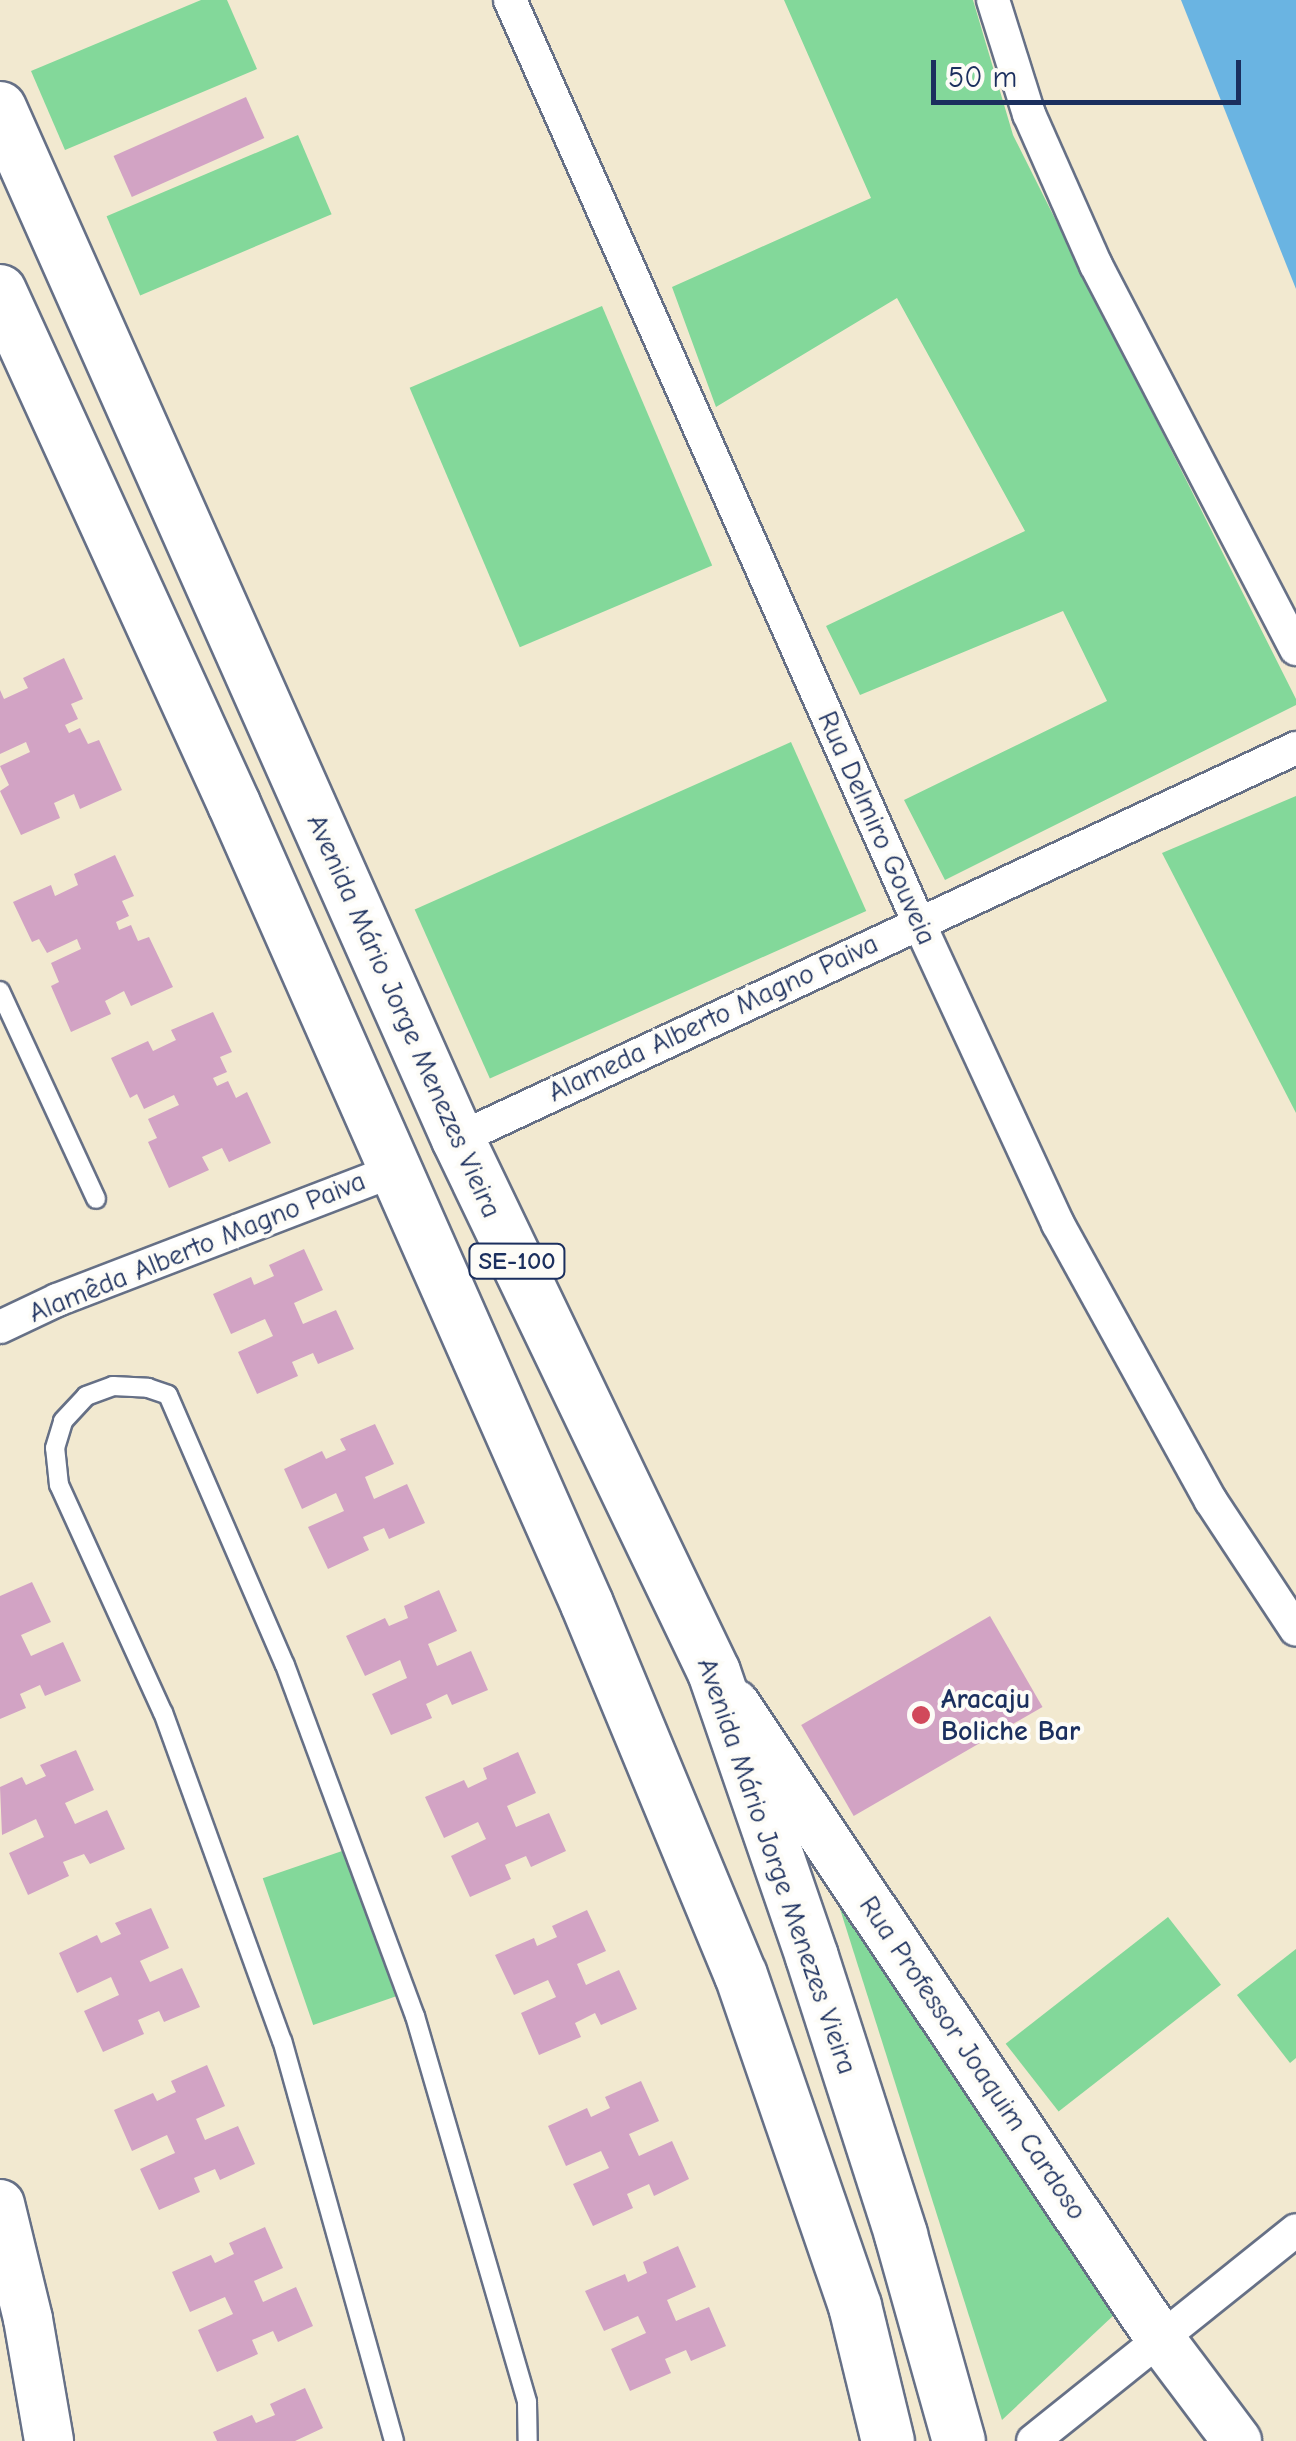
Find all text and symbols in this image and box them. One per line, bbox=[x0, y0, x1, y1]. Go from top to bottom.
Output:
scale bar bbox=[936, 40, 1246, 102]
text: 50 m bbox=[948, 60, 1017, 95]
street label: Rua Delmiro Gouveia bbox=[810, 706, 944, 950]
street label: Avenida Mário Jorge Menezes Vieira bbox=[300, 809, 508, 1223]
street label: Alameda Alberto Magno Paiva bbox=[543, 927, 883, 1109]
street label: Alamêda Alberto Magno Paiva bbox=[24, 1164, 370, 1330]
road number: SE-100 bbox=[467, 1241, 567, 1281]
street label: Avenida Mário Jorge Menezes Vieira bbox=[690, 1654, 864, 2078]
place label: Aracaju Boliche Bar bbox=[941, 1682, 1080, 1748]
marker: Aracaju Boliche Bar bbox=[910, 1704, 932, 1726]
street label: Rua Professor Joaquim Cardoso bbox=[852, 1890, 1094, 2226]

